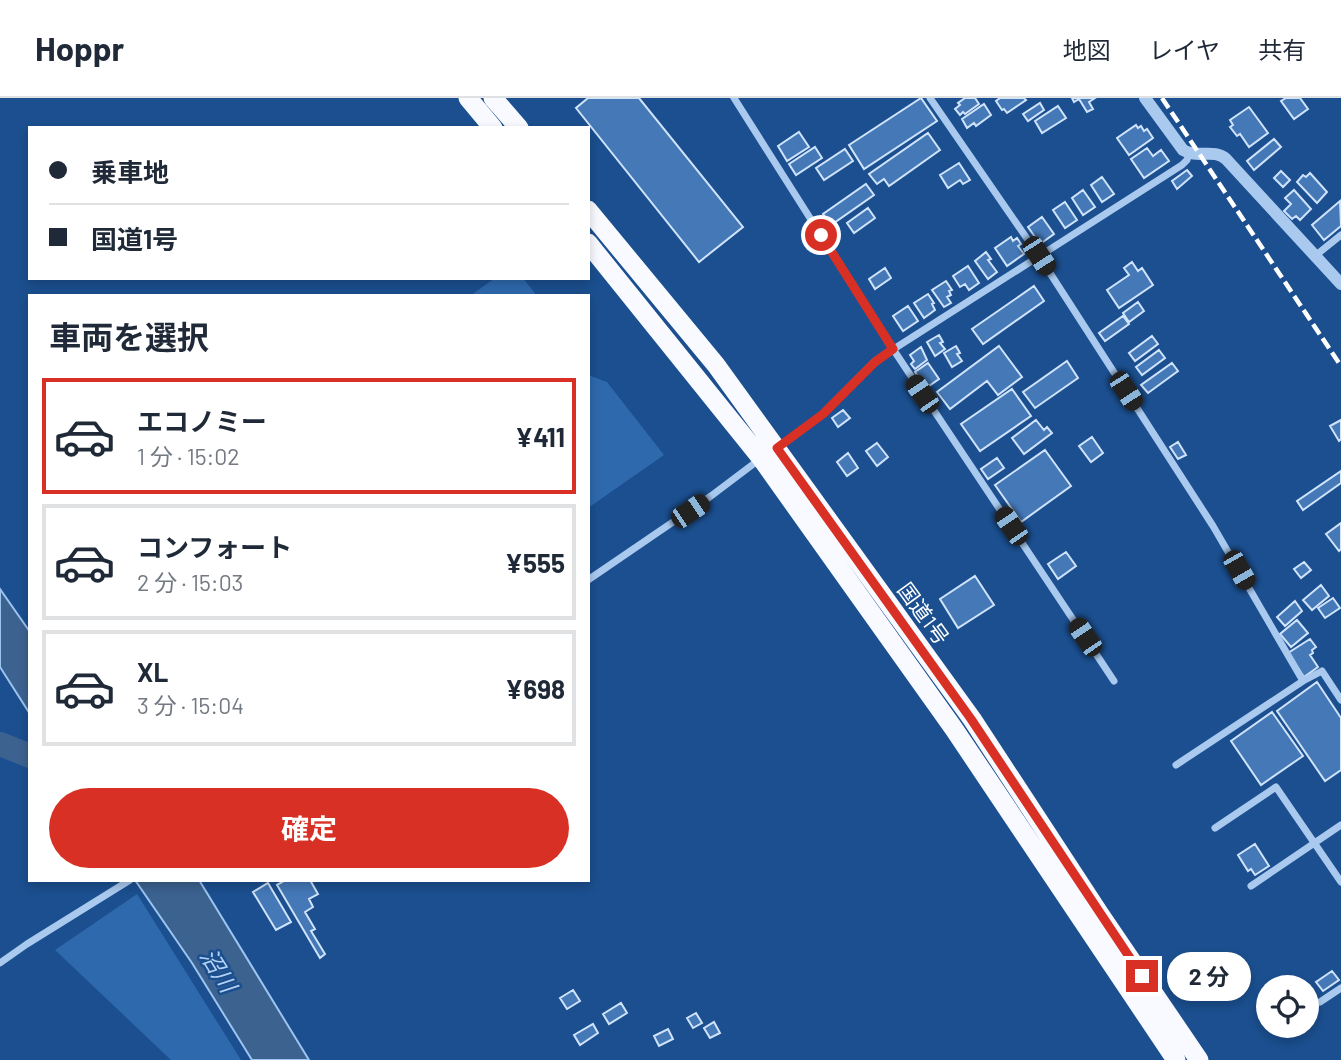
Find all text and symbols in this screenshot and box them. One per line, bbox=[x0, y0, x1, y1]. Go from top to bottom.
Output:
text: Hoppr bbox=[35, 28, 124, 68]
text: 地図 bbox=[1063, 35, 1111, 64]
text: レイヤ bbox=[1149, 35, 1220, 64]
text: 共有 bbox=[1258, 35, 1306, 64]
text: 乗車地 bbox=[91, 156, 169, 187]
route start bbox=[805, 219, 837, 251]
text: 国道1号 bbox=[91, 223, 178, 254]
car bbox=[1019, 233, 1060, 279]
text: 車両を選択 bbox=[49, 317, 209, 355]
car bbox=[1106, 368, 1147, 414]
car bbox=[902, 371, 943, 417]
icon: car bbox=[53, 405, 116, 468]
text: エコノミー bbox=[137, 405, 267, 436]
text: ¥411 bbox=[515, 421, 565, 452]
text: 1 分 · 15:02 bbox=[137, 442, 240, 470]
car bbox=[667, 491, 714, 531]
car bbox=[991, 503, 1032, 549]
icon: car bbox=[53, 531, 116, 594]
text: コンフォート bbox=[137, 531, 292, 562]
text: ¥555 bbox=[505, 547, 565, 578]
car bbox=[1220, 547, 1259, 593]
text: 2 分 · 15:03 bbox=[137, 568, 243, 596]
street label: 国道1号 bbox=[893, 577, 955, 649]
car bbox=[1065, 614, 1106, 660]
text: XL bbox=[137, 656, 168, 687]
icon: car bbox=[53, 657, 116, 720]
text: ¥698 bbox=[505, 673, 565, 704]
text: 3 分 · 15:04 bbox=[137, 691, 244, 719]
button: 確定 bbox=[49, 788, 569, 868]
water label: 沼川 bbox=[195, 943, 245, 999]
callout: 2 分 bbox=[1166, 952, 1250, 1001]
route end bbox=[1126, 960, 1158, 992]
text: 2 分 bbox=[1189, 962, 1229, 990]
map controls bbox=[1256, 975, 1319, 1038]
button: locate bbox=[1256, 975, 1319, 1038]

